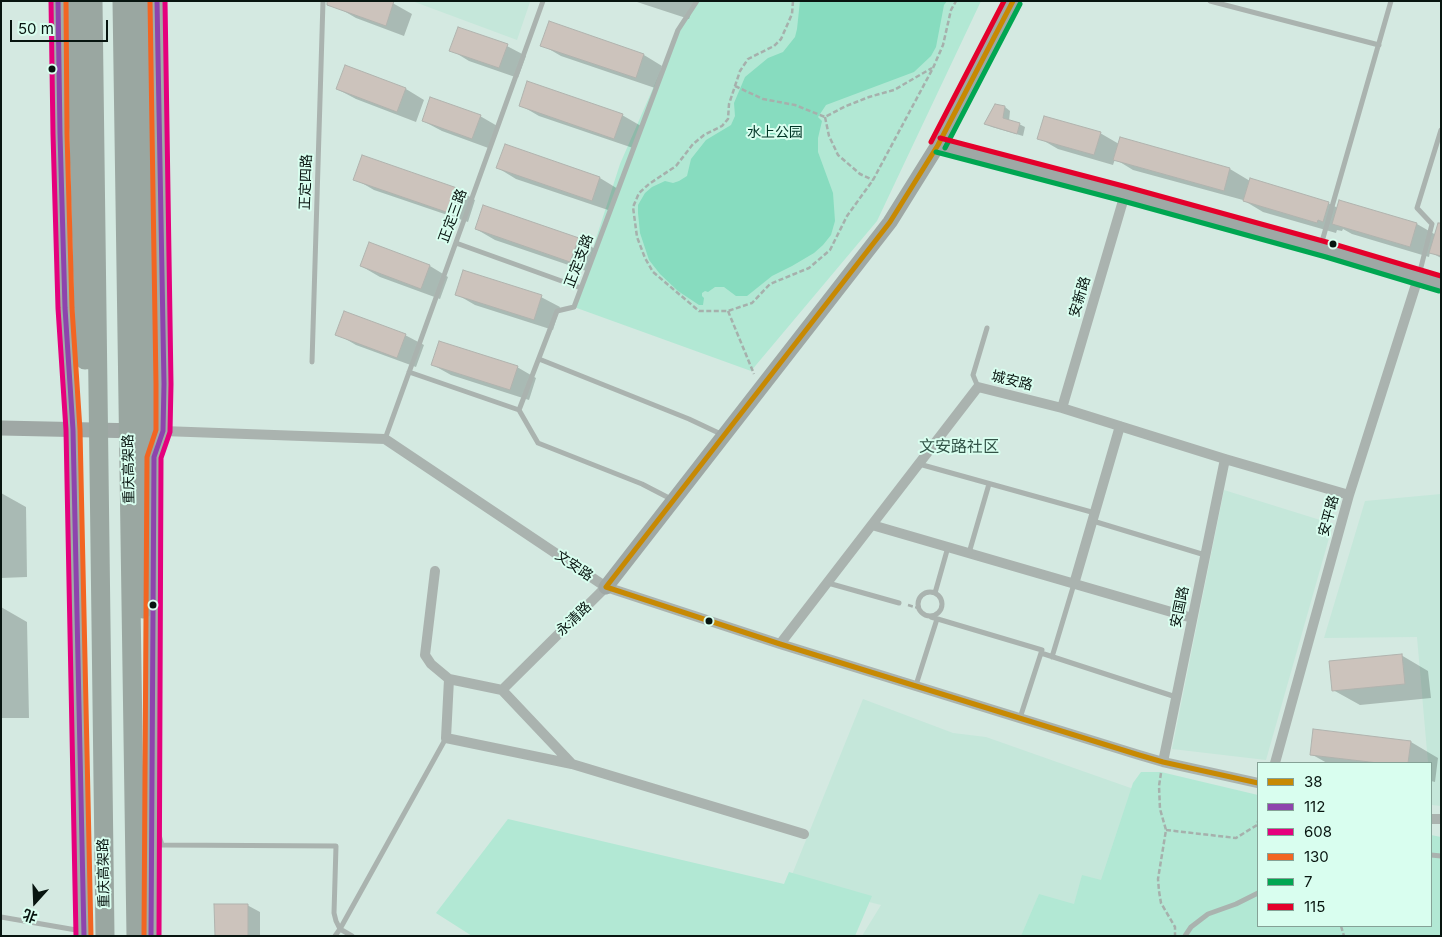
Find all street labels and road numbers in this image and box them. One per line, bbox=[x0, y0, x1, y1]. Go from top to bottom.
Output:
street label: 正定四路 bbox=[297, 154, 315, 210]
street label: 正定三路 bbox=[436, 187, 470, 245]
street label: 正定支路 bbox=[561, 232, 597, 290]
street label: 安新路 bbox=[1066, 274, 1094, 320]
street label: 城安路 bbox=[990, 368, 1034, 394]
street label: 重庆高架路 bbox=[120, 434, 138, 504]
street label: 安平路 bbox=[1315, 494, 1343, 538]
street label: 文安路 bbox=[552, 547, 596, 585]
street label: 安国路 bbox=[1167, 585, 1193, 629]
street label: 永清路 bbox=[553, 598, 595, 640]
street label: 重庆高架路 bbox=[95, 838, 113, 908]

